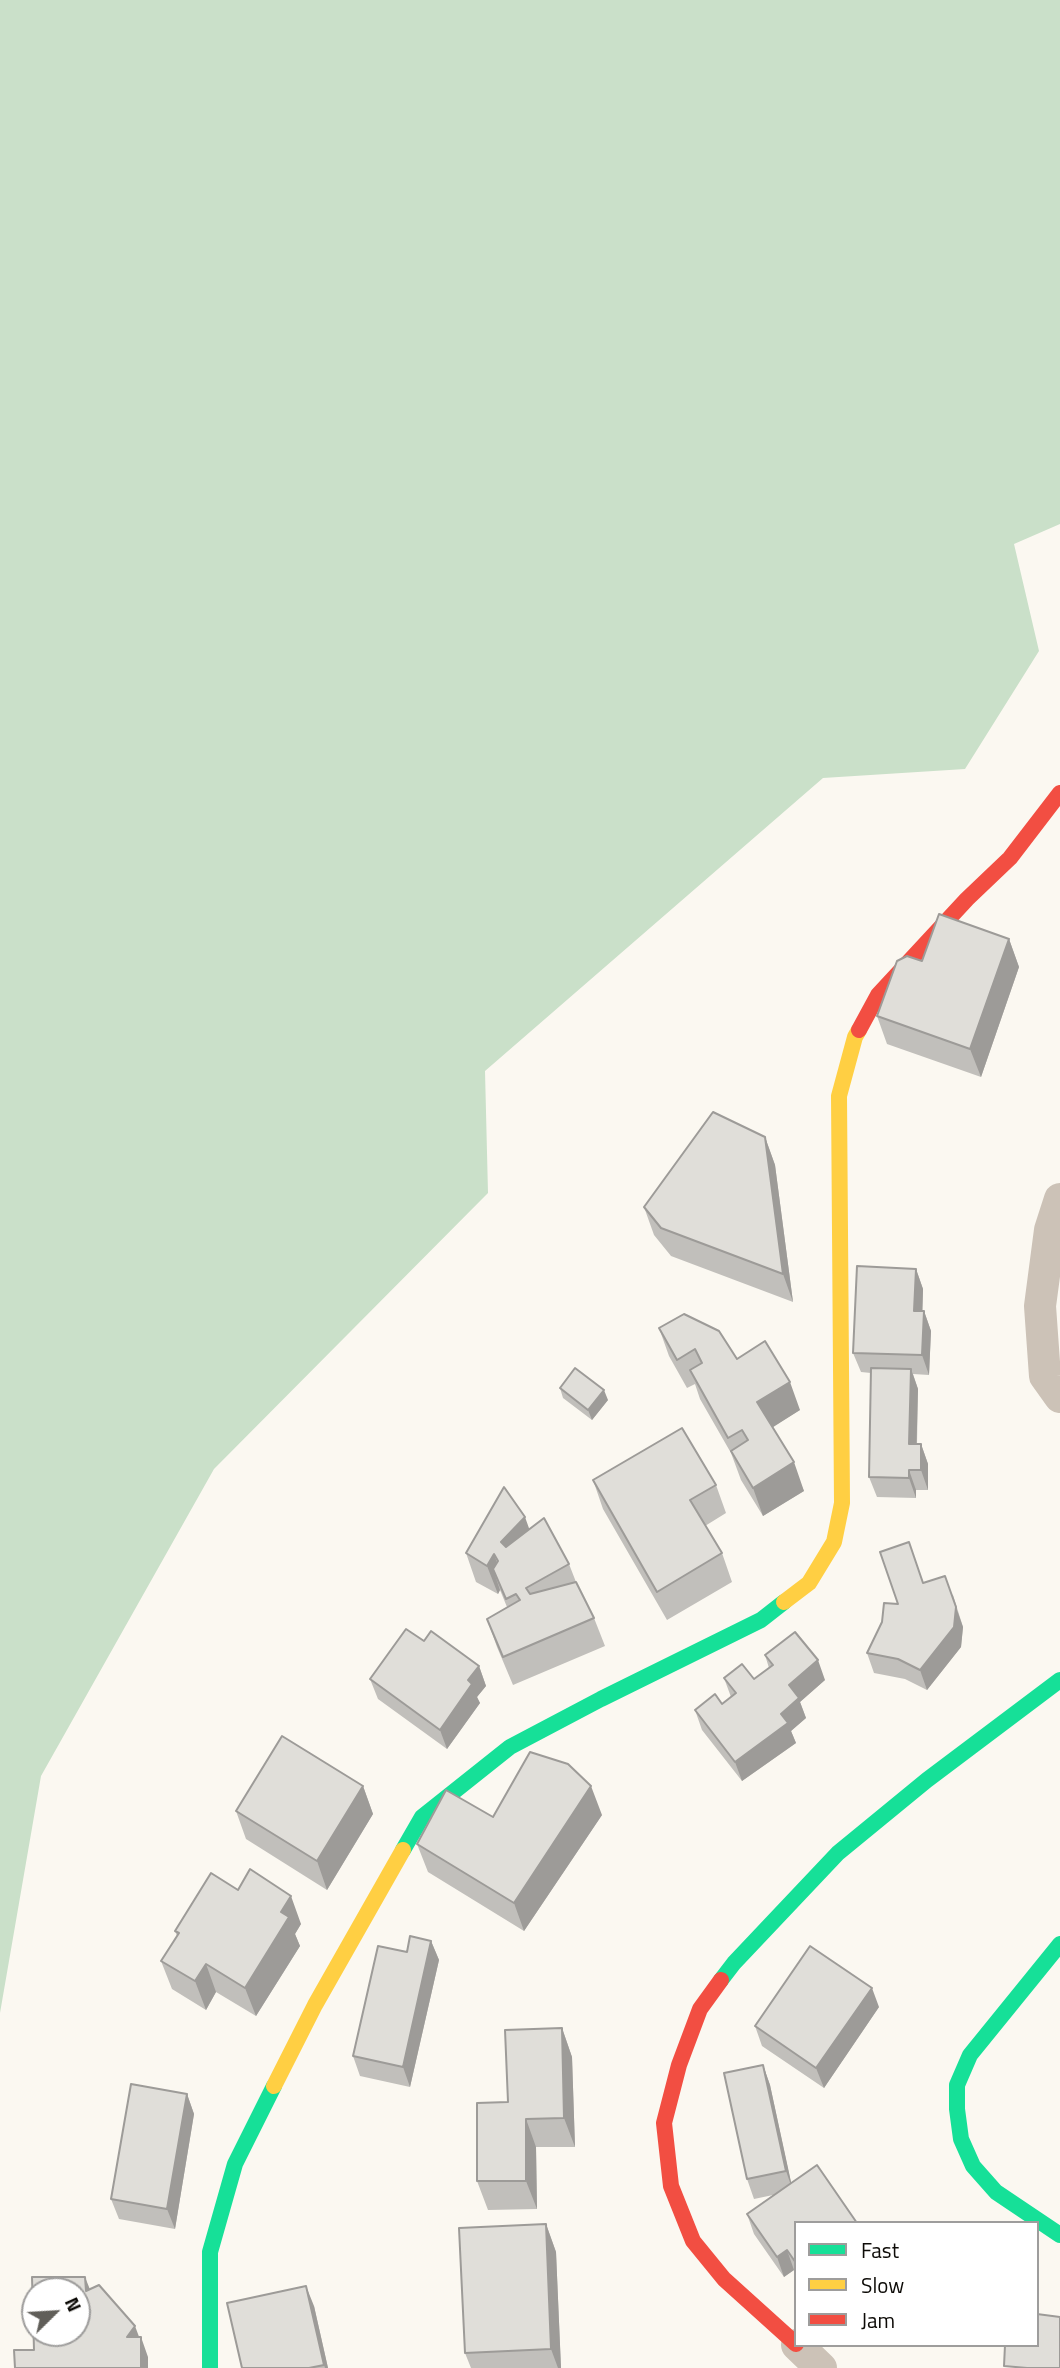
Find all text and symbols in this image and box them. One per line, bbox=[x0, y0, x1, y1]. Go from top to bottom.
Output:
legend bbox=[794, 2221, 1039, 2347]
text: Fast bbox=[861, 2234, 899, 2266]
text: Slow bbox=[861, 2269, 904, 2301]
north arrow bbox=[21, 2277, 91, 2347]
text: N bbox=[58, 2292, 90, 2316]
text: Jam bbox=[861, 2304, 895, 2336]

